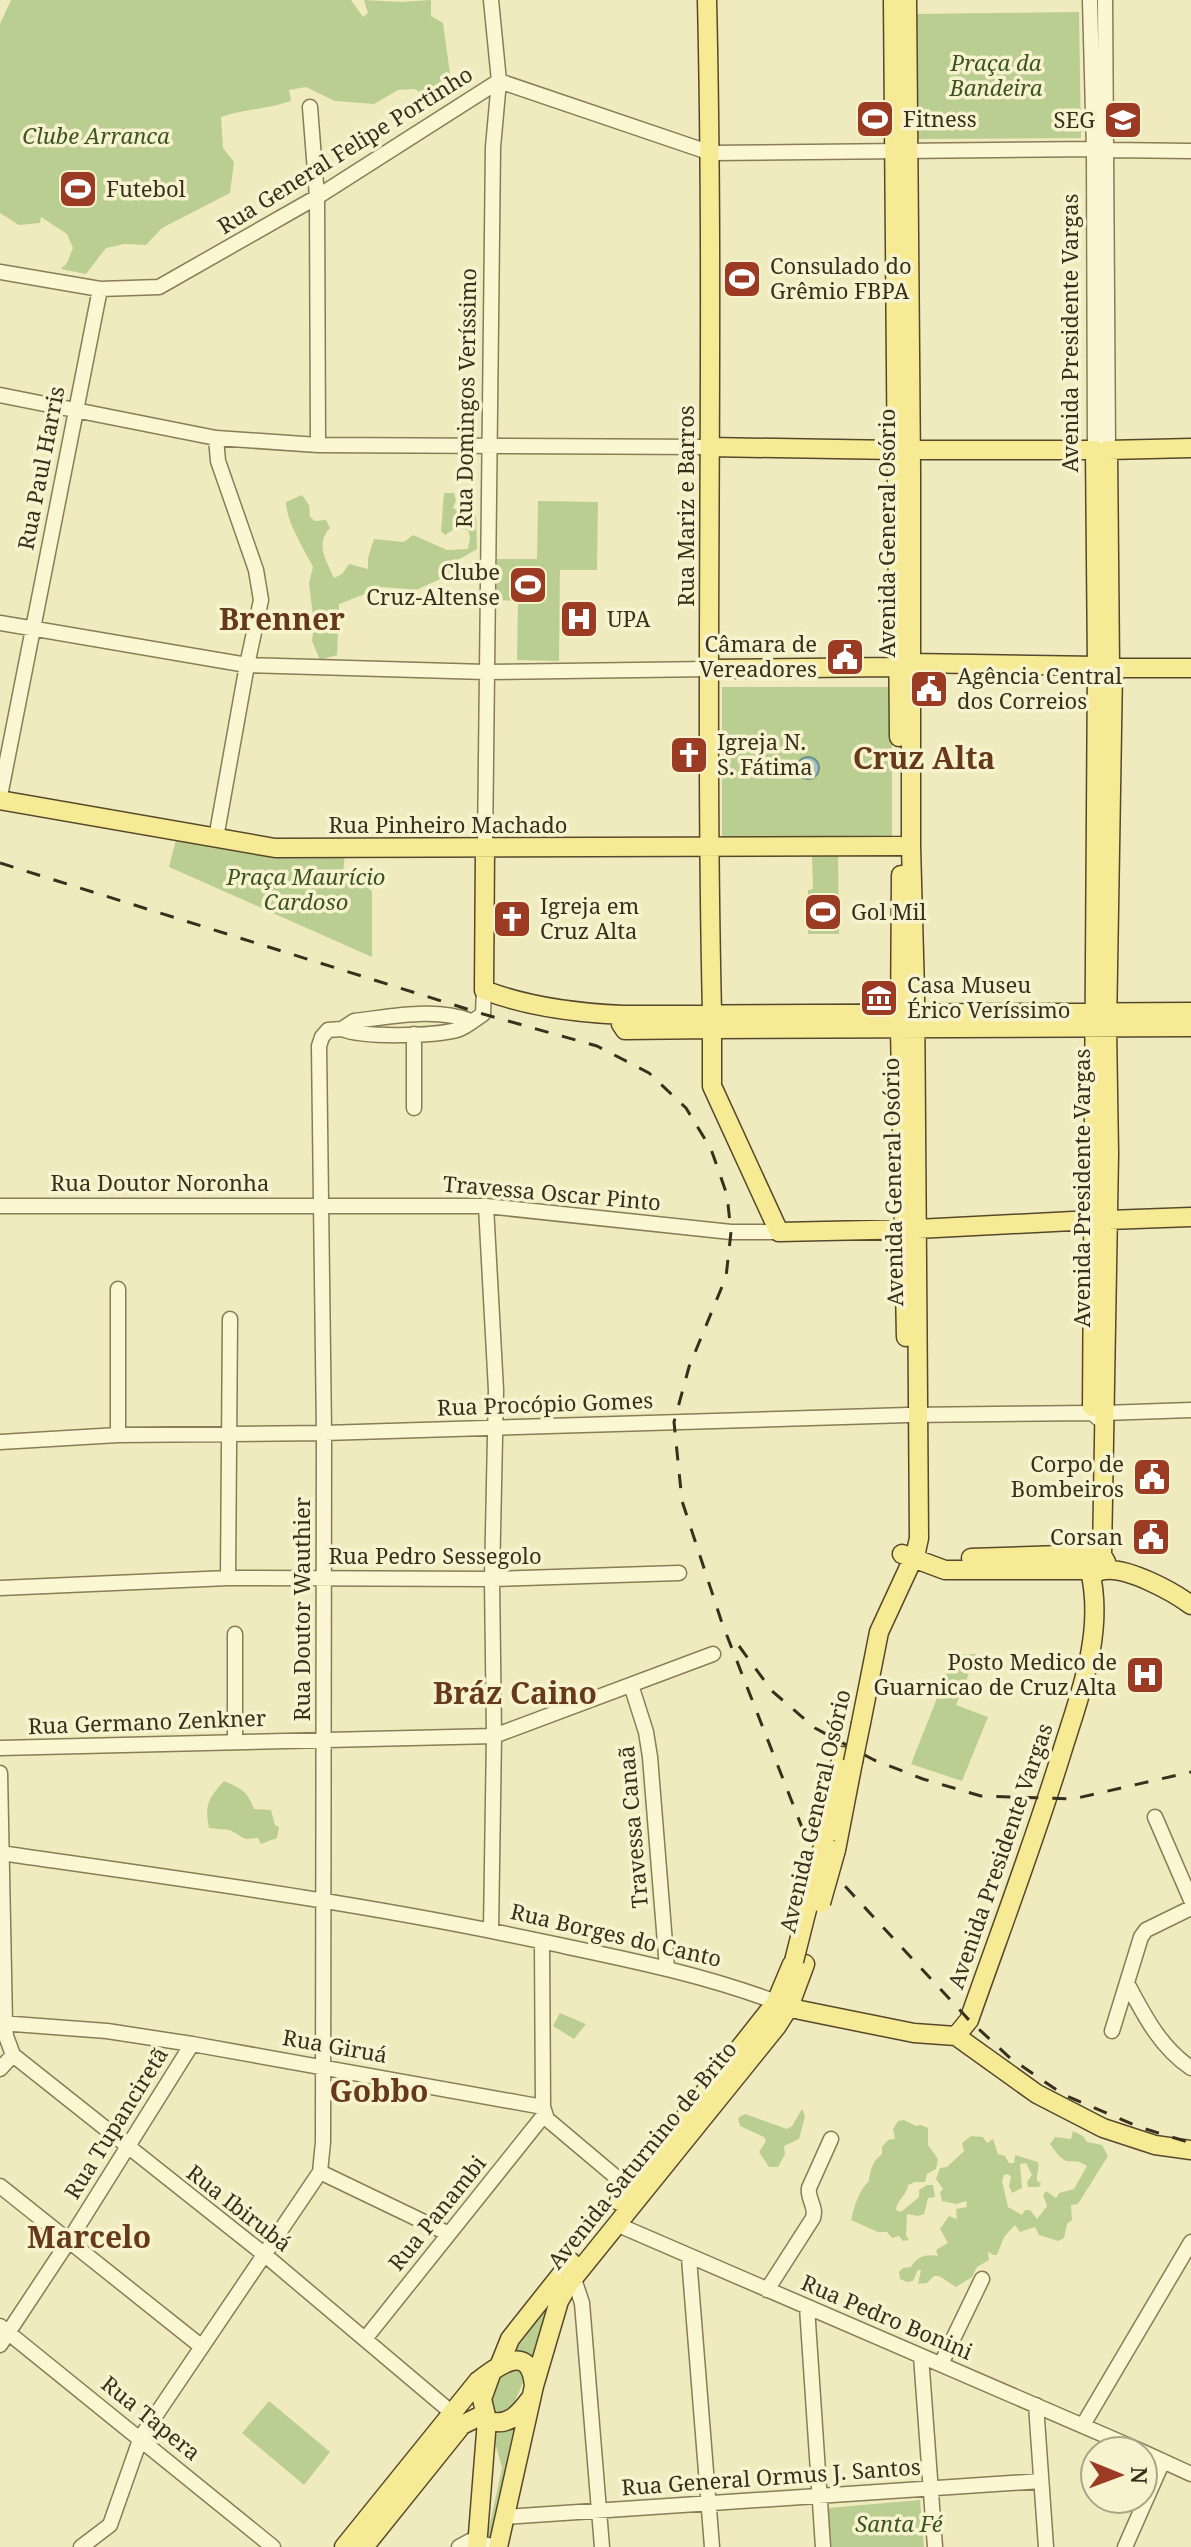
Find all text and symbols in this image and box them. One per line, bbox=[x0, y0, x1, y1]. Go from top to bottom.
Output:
park label: Praça da Bandeira bbox=[948, 47, 1043, 102]
street label: Rua General Felipe Portinho bbox=[211, 58, 478, 240]
sports icon: Fitness bbox=[854, 98, 896, 140]
school or university icon: SEG bbox=[1102, 99, 1144, 141]
place label: Fitness bbox=[903, 103, 977, 133]
place label: SEG bbox=[1054, 104, 1095, 134]
park label: Clube Arranca bbox=[22, 120, 170, 150]
sports icon: Futebol bbox=[57, 168, 99, 210]
place label: Futebol bbox=[106, 173, 186, 203]
street label: Avenida Presidente Vargas bbox=[1054, 193, 1084, 473]
place label: Consulado do Grêmio FBPA bbox=[770, 250, 912, 305]
sports icon: Consulado do Grêmio FBPA bbox=[721, 258, 763, 300]
street label: Rua Domingos Veríssimo bbox=[448, 268, 482, 528]
street label: Rua Paul Harris bbox=[9, 383, 71, 552]
street label: Rua Mariz e Barros bbox=[670, 405, 700, 607]
street label: Avenida General Osório bbox=[871, 409, 901, 657]
place label: Clube Cruz-Altense bbox=[366, 556, 500, 611]
sports icon: Clube Cruz-Altense bbox=[507, 564, 549, 606]
district label: Brenner bbox=[219, 598, 345, 639]
hospital icon: UPA bbox=[558, 598, 600, 640]
place label: UPA bbox=[607, 603, 651, 633]
place label: Câmara de Vereadores bbox=[699, 628, 817, 683]
public building icon: Câmara de Vereadores bbox=[824, 636, 866, 678]
place label: Agência Central dos Correios bbox=[957, 660, 1122, 715]
public building icon: Agência Central dos Correios bbox=[908, 668, 950, 710]
place label: Igreja N. S. Fátima bbox=[717, 726, 813, 781]
church icon: Igreja N. S. Fátima bbox=[668, 734, 710, 776]
district label: Cruz Alta bbox=[853, 737, 995, 778]
street label: Rua Pinheiro Machado bbox=[329, 809, 568, 839]
park label: Praça Maurício Cardoso bbox=[226, 861, 385, 916]
place label: Igreja em Cruz Alta bbox=[540, 890, 640, 945]
sports icon: Gol Mil bbox=[802, 891, 844, 933]
place label: Gol Mil bbox=[851, 896, 927, 926]
church icon: Igreja em Cruz Alta bbox=[491, 898, 533, 940]
place label: Casa Museu Érico Veríssimo bbox=[907, 969, 1070, 1024]
museum icon: Casa Museu Érico Veríssimo bbox=[858, 977, 900, 1019]
street label: Avenida Presidente Vargas bbox=[1066, 1048, 1096, 1328]
street label: Avenida General Osório bbox=[875, 1057, 909, 1307]
street label: Rua Doutor Noronha bbox=[51, 1167, 269, 1197]
street label: Travessa Oscar Pinto bbox=[442, 1168, 662, 1216]
street label: Rua Procópio Gomes bbox=[436, 1384, 654, 1422]
place label: Corpo de Bombeiros bbox=[1011, 1448, 1124, 1503]
public building icon: Corpo de Bombeiros bbox=[1131, 1456, 1173, 1498]
street label: Rua Doutor Wauthier bbox=[286, 1496, 316, 1721]
public building icon: Corsan bbox=[1130, 1516, 1172, 1558]
place label: Corsan bbox=[1050, 1521, 1123, 1551]
street label: Rua Pedro Sessegolo bbox=[328, 1540, 542, 1570]
place label: Posto Medico de Guarnicao de Cruz Alta bbox=[873, 1646, 1117, 1701]
hospital icon: Posto Medico de Guarnicao de Cruz Alta bbox=[1124, 1654, 1166, 1696]
district label: Bráz Caino bbox=[433, 1672, 597, 1713]
street label: Avenida General Osório bbox=[771, 1686, 857, 1935]
street label: Rua Germano Zenkner bbox=[27, 1702, 267, 1740]
street label: Avenida Presidente Vargas bbox=[939, 1719, 1059, 1992]
street label: Travessa Canaã bbox=[610, 1745, 654, 1910]
street label: Rua Borges do Canto bbox=[508, 1895, 725, 1973]
street label: Rua Giruá bbox=[280, 2021, 390, 2069]
street label: Avenida Saturnino de Brito bbox=[540, 2034, 743, 2275]
street label: Rua Tupanciretã bbox=[56, 2041, 174, 2204]
district label: Gobbo bbox=[330, 2070, 428, 2111]
street label: Rua Panambi bbox=[380, 2148, 492, 2276]
street label: Rua Ibirubá bbox=[181, 2157, 298, 2258]
district label: Marcelo bbox=[27, 2216, 151, 2257]
street label: Rua Pedro Bonini bbox=[797, 2266, 978, 2366]
street label: Rua Tapera bbox=[96, 2368, 207, 2466]
north arrow bbox=[1079, 2435, 1159, 2515]
street label: Rua General Ormus J. Santos bbox=[620, 2451, 922, 2501]
text: N bbox=[1125, 2466, 1155, 2484]
park label: Santa Fé bbox=[855, 2508, 944, 2538]

